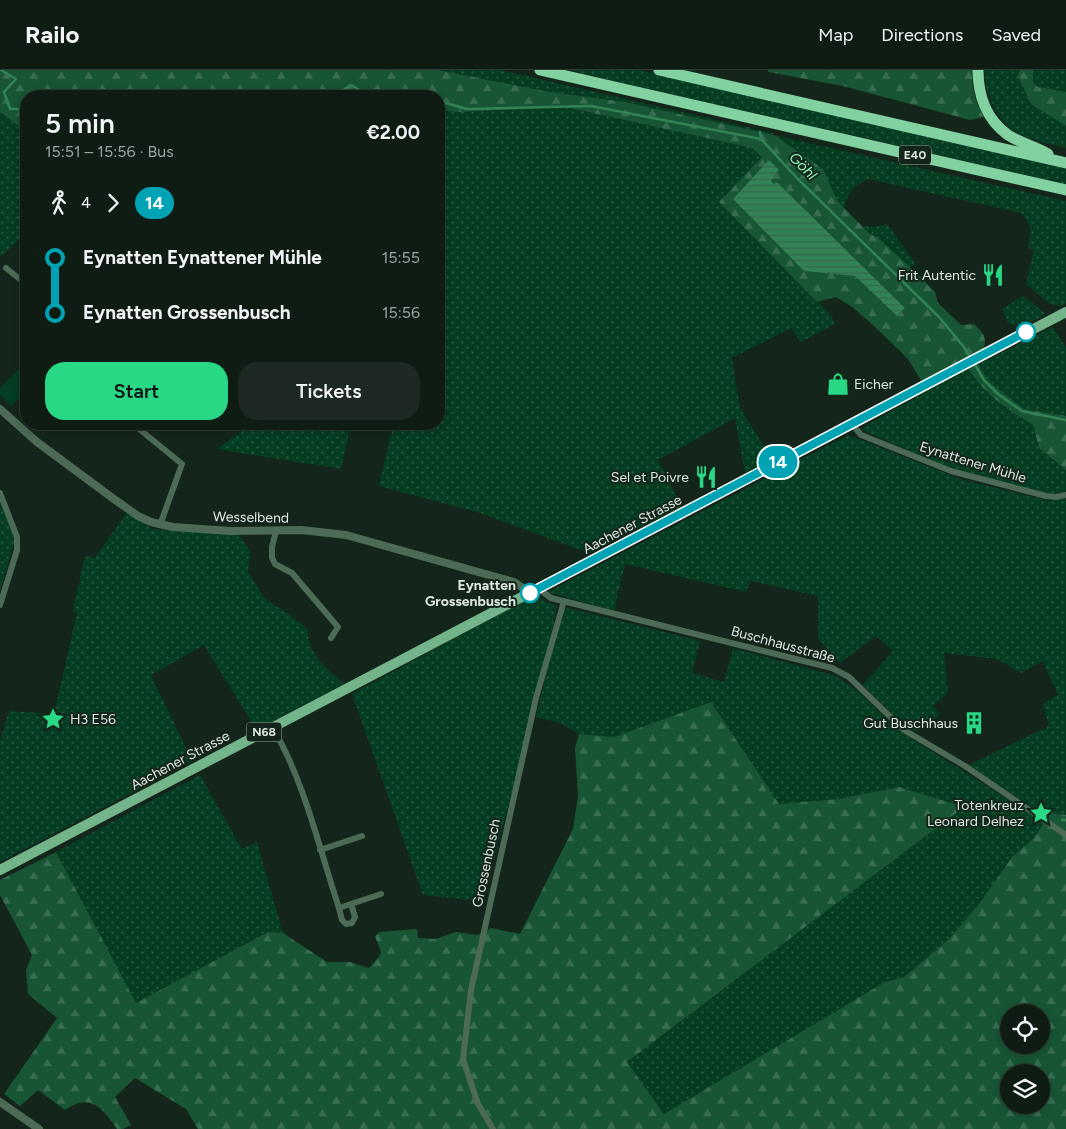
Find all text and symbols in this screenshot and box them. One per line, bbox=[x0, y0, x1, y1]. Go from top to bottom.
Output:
text: Railo bbox=[25, 20, 79, 49]
text: Map bbox=[818, 24, 853, 46]
text: Directions bbox=[881, 24, 963, 46]
text: Saved bbox=[991, 24, 1041, 46]
text: 5 min bbox=[45, 106, 115, 140]
text: €2.00 bbox=[366, 121, 420, 144]
text: 15:51 – 15:56 · Bus bbox=[45, 142, 174, 161]
road number: E40 bbox=[899, 146, 931, 164]
water label: Göhl bbox=[785, 148, 821, 184]
icon: walk bbox=[45, 189, 73, 217]
icon: forward bbox=[99, 189, 127, 217]
text: 14 bbox=[145, 192, 164, 214]
text: 4 bbox=[81, 193, 91, 212]
text: Eynatten Eynattener Mühle bbox=[83, 246, 322, 269]
text: 15:55 bbox=[382, 248, 420, 267]
restaurant icon: Frit Autentic bbox=[980, 262, 1006, 288]
place label: Frit Autentic bbox=[898, 267, 976, 284]
text: Eynatten Grossenbusch bbox=[83, 301, 291, 324]
text: 15:56 bbox=[382, 303, 420, 322]
unlabelled marker bbox=[1016, 322, 1036, 342]
button: Start bbox=[45, 362, 228, 420]
button: Tickets bbox=[238, 362, 420, 420]
shop icon: Eicher bbox=[825, 371, 851, 397]
place label: Eicher bbox=[854, 376, 894, 393]
street label: Eynattener Mühle bbox=[917, 438, 1029, 487]
line badge: 14 bbox=[756, 446, 800, 478]
text: 14 bbox=[769, 451, 788, 473]
restaurant icon: Sel et Poivre bbox=[693, 464, 719, 490]
place label: Sel et Poivre bbox=[611, 469, 689, 486]
street label: Aachener Strasse bbox=[580, 491, 685, 558]
street label: Wesselbend bbox=[213, 508, 289, 527]
place label: Eynatten Grossenbusch bbox=[425, 577, 516, 610]
marker: Eynatten Grossenbusch bbox=[520, 583, 540, 603]
street label: Buschhausstraße bbox=[729, 622, 837, 667]
place icon: H3 E56 bbox=[40, 706, 66, 732]
building icon: Gut Buschhaus bbox=[961, 710, 987, 736]
place label: H3 E56 bbox=[70, 711, 116, 728]
place label: Gut Buschhaus bbox=[863, 715, 958, 732]
road number: N68 bbox=[246, 722, 282, 742]
street label: Aachener Strasse bbox=[128, 727, 233, 794]
place label: Totenkreuz Leonard Delhez bbox=[927, 797, 1024, 830]
place icon: Totenkreuz Leonard Delhez bbox=[1028, 800, 1054, 826]
street label: Grossenbusch bbox=[469, 817, 504, 909]
map controls bbox=[1000, 1004, 1050, 1114]
button: locate bbox=[1000, 1004, 1050, 1054]
button: layers bbox=[1000, 1064, 1050, 1114]

